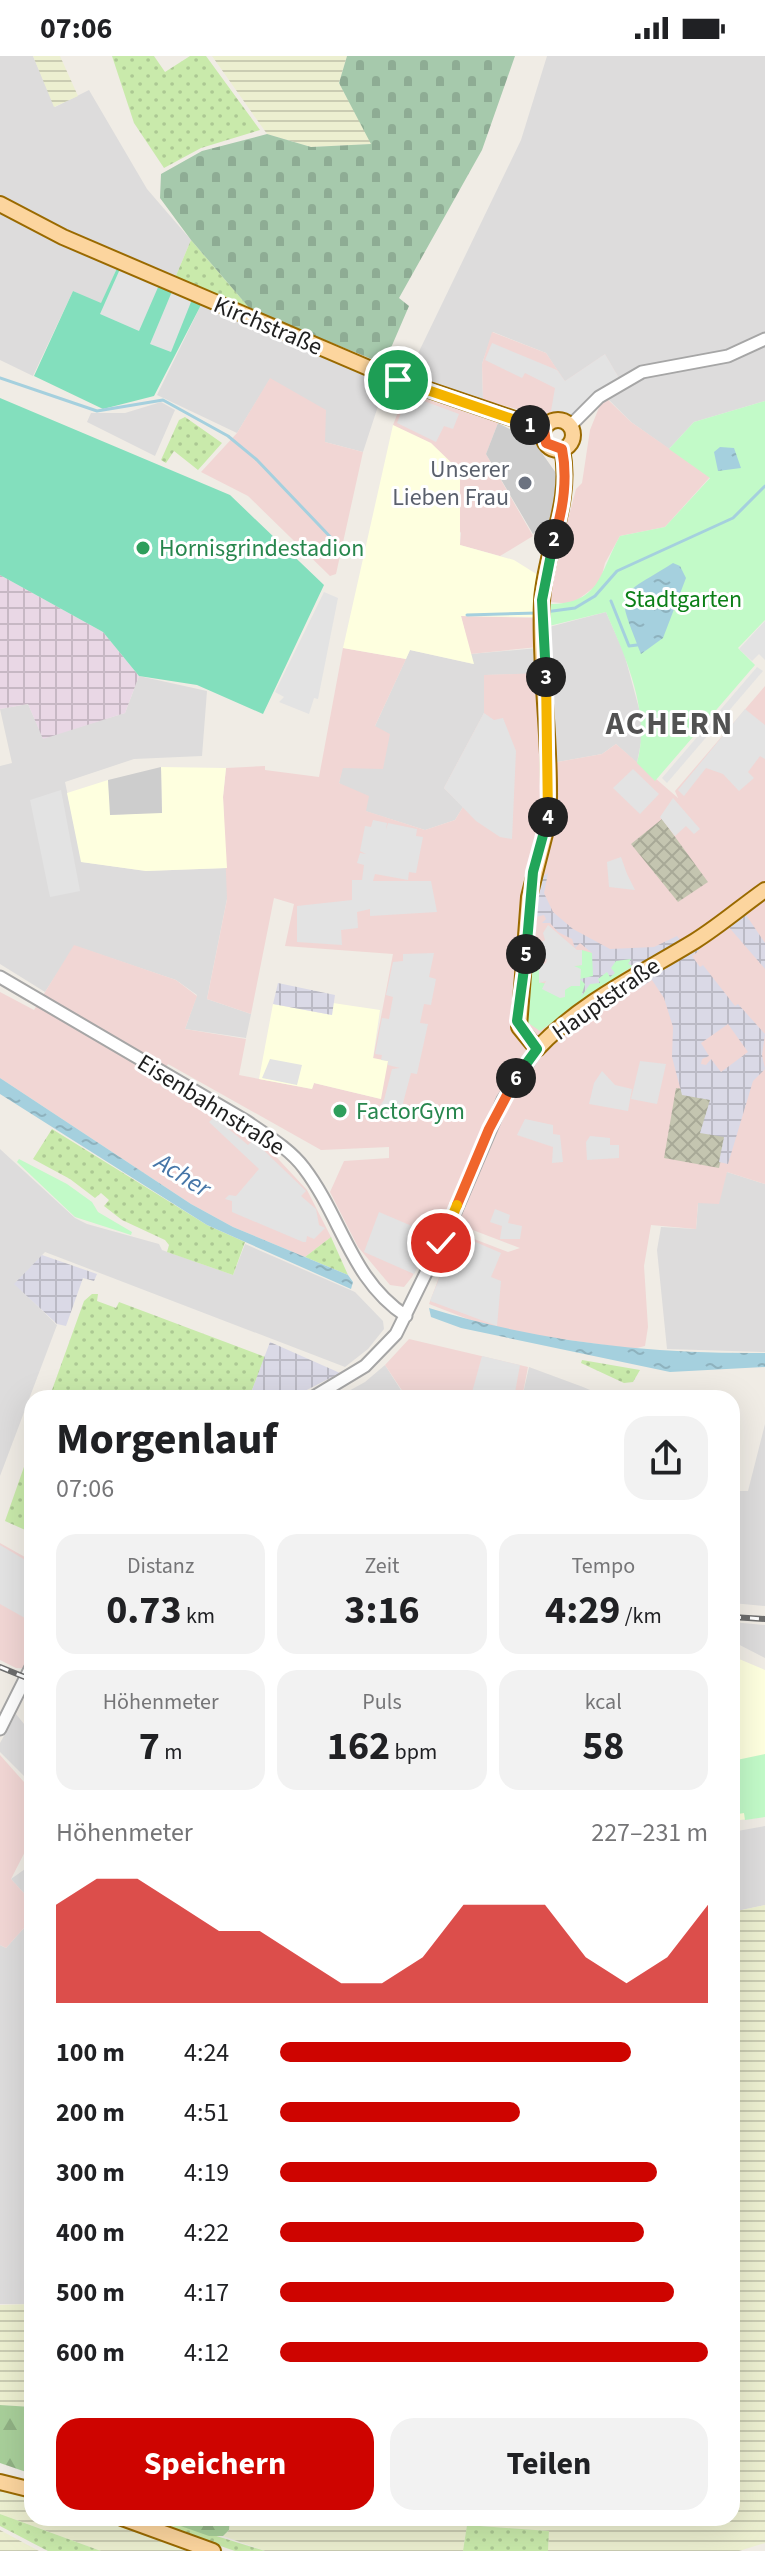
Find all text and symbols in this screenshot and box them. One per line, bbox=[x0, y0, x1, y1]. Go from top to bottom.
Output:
text: 07:06 bbox=[40, 7, 112, 50]
street label: Kirchstraße bbox=[208, 287, 328, 365]
pin bbox=[364, 346, 432, 414]
icon: arrive bbox=[376, 358, 420, 402]
pin: 1 bbox=[510, 405, 550, 445]
text: 1 bbox=[524, 409, 536, 441]
place label: Unserer Lieben Frau bbox=[392, 452, 510, 515]
marker: Unserer Lieben Frau bbox=[516, 474, 534, 492]
pin: 2 bbox=[534, 519, 574, 559]
text: 2 bbox=[548, 523, 560, 555]
place label: Hornisgrindestadion bbox=[159, 531, 364, 566]
marker: Hornisgrindestadion bbox=[134, 539, 152, 557]
park label: Stadtgarten bbox=[624, 582, 742, 617]
pin: 3 bbox=[526, 657, 566, 697]
text: 3 bbox=[540, 661, 552, 693]
district label: ACHERN bbox=[605, 701, 734, 747]
pin: 4 bbox=[528, 797, 568, 837]
text: 4 bbox=[542, 801, 554, 833]
pin: 5 bbox=[506, 934, 546, 974]
text: 5 bbox=[520, 938, 532, 970]
street label: Hauptstraße bbox=[545, 949, 667, 1049]
street label: Eisenbahnstraße bbox=[130, 1046, 292, 1164]
pin: 6 bbox=[496, 1058, 536, 1098]
text: 6 bbox=[510, 1062, 522, 1094]
place label: FactorGym bbox=[356, 1094, 465, 1129]
marker: FactorGym bbox=[331, 1102, 349, 1120]
water label: Acher bbox=[146, 1142, 219, 1207]
pin bbox=[407, 1209, 475, 1277]
icon: check bbox=[419, 1221, 463, 1265]
text: Morgenlauf bbox=[56, 1408, 277, 1471]
button: share bbox=[624, 1416, 708, 1500]
text: 07:06 bbox=[56, 1470, 114, 1507]
text: Distanz bbox=[127, 1550, 194, 1582]
text: Zeit bbox=[364, 1550, 400, 1582]
text: Tempo bbox=[572, 1550, 635, 1582]
text: 0.73 bbox=[106, 1582, 182, 1639]
text: 3:16 bbox=[344, 1582, 420, 1639]
text: 4:29 bbox=[545, 1582, 620, 1639]
text: km bbox=[182, 1600, 215, 1632]
text: /km bbox=[620, 1600, 662, 1632]
text: Höhenmeter bbox=[103, 1686, 219, 1718]
text: Puls bbox=[362, 1686, 402, 1718]
text: kcal bbox=[585, 1686, 622, 1718]
text: 7 bbox=[139, 1718, 160, 1775]
text: 162 bbox=[327, 1718, 390, 1775]
text: 58 bbox=[582, 1718, 624, 1775]
text: m bbox=[160, 1736, 183, 1768]
text: bpm bbox=[390, 1736, 437, 1768]
text: Höhenmeter bbox=[56, 1814, 193, 1851]
text: 227–231 m bbox=[591, 1814, 708, 1851]
text: 100 m bbox=[56, 2034, 125, 2071]
text: 4:24 bbox=[184, 2034, 229, 2071]
text: 200 m bbox=[56, 2094, 125, 2131]
text: 4:51 bbox=[184, 2094, 229, 2131]
text: 300 m bbox=[56, 2154, 125, 2191]
text: 4:19 bbox=[184, 2154, 229, 2191]
text: 400 m bbox=[56, 2214, 125, 2251]
text: 4:22 bbox=[184, 2214, 229, 2251]
text: 500 m bbox=[56, 2274, 125, 2311]
text: 4:17 bbox=[184, 2274, 229, 2311]
text: 600 m bbox=[56, 2334, 125, 2371]
text: 4:12 bbox=[184, 2334, 229, 2371]
button: Speichern bbox=[56, 2418, 374, 2510]
button: Teilen bbox=[390, 2418, 708, 2510]

